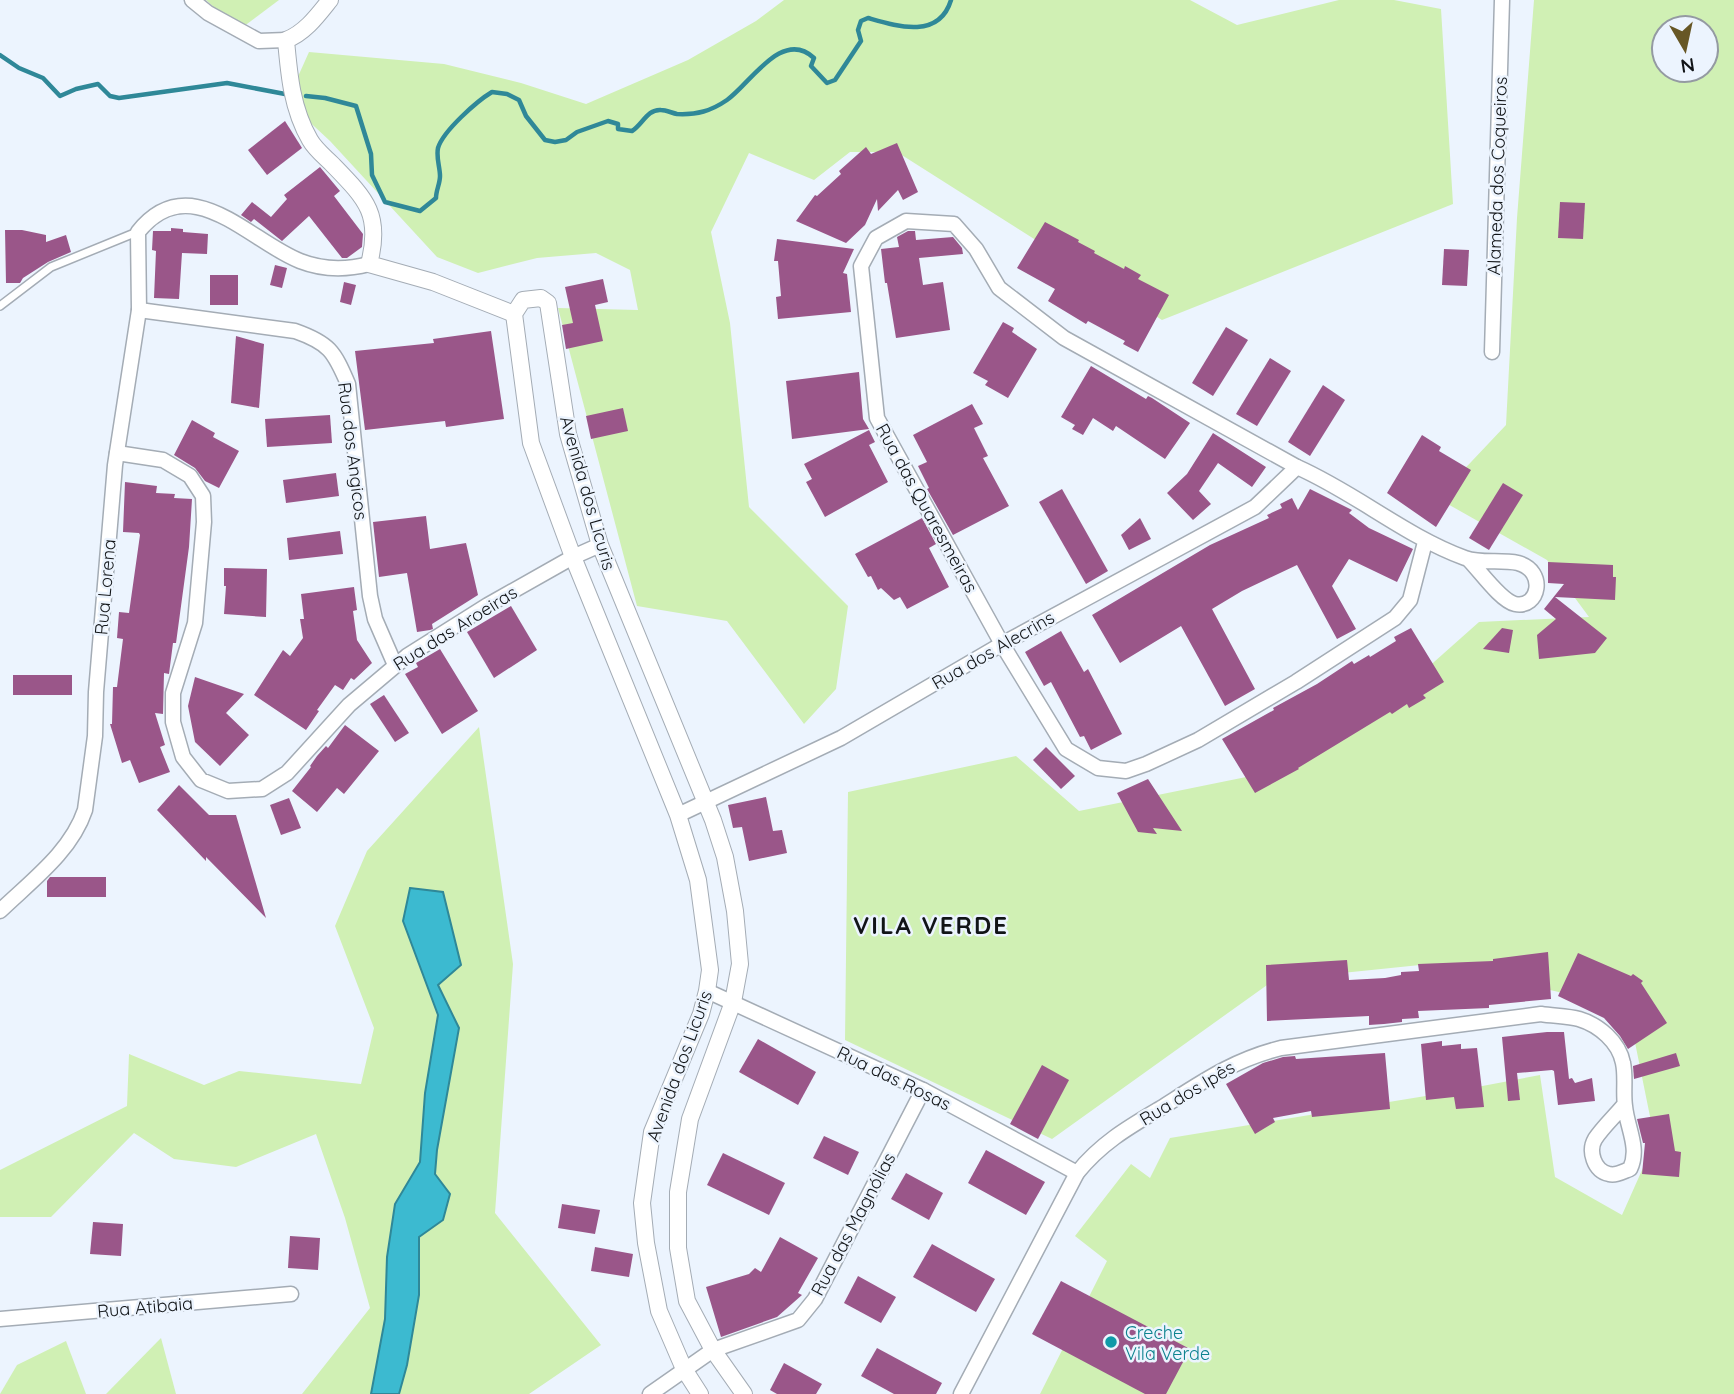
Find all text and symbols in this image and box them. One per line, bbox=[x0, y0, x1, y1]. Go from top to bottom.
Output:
north arrow bbox=[1650, 14, 1720, 84]
text: N bbox=[1679, 53, 1696, 79]
street label: Alameda dos Coqueiros bbox=[1482, 76, 1512, 276]
street label: Rua dos Angicos bbox=[333, 381, 373, 521]
street label: Avenida dos Licuris bbox=[555, 413, 621, 573]
street label: Rua das Quaresmeiras bbox=[871, 419, 983, 597]
street label: Rua Lorena bbox=[89, 538, 121, 636]
street label: Rua das Aroeiras bbox=[389, 581, 521, 675]
street label: Rua dos Alecrins bbox=[928, 606, 1058, 694]
district label: VILA VERDE bbox=[853, 910, 1009, 940]
street label: Avenida dos Licuris bbox=[641, 987, 717, 1145]
street label: Rua das Rosas bbox=[833, 1041, 955, 1115]
street label: Rua dos Ipês bbox=[1135, 1056, 1239, 1130]
street label: Rua das Magnólias bbox=[806, 1149, 900, 1299]
street label: Rua Atibaia bbox=[96, 1291, 194, 1323]
place label: Creche Vila Verde bbox=[1125, 1321, 1210, 1365]
marker: Creche Vila Verde bbox=[1103, 1334, 1119, 1350]

